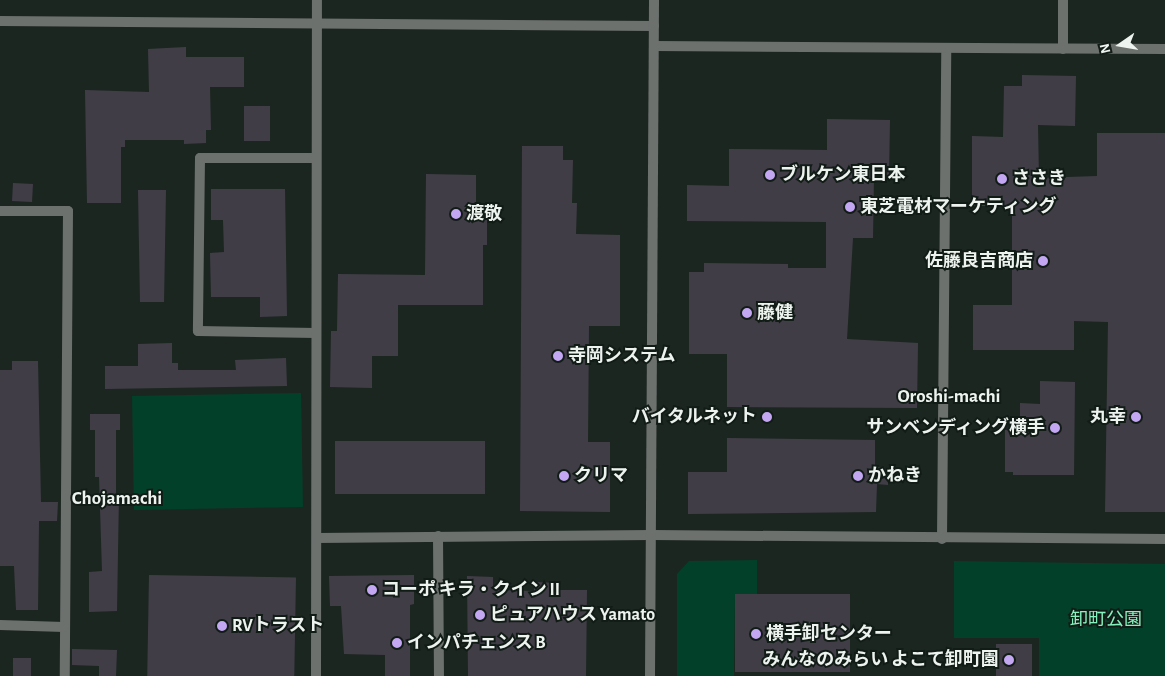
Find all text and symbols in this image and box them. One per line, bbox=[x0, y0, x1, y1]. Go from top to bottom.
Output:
north arrow bbox=[1095, 20, 1145, 70]
text: N bbox=[1097, 42, 1113, 55]
place label: ブルケン東日本 bbox=[780, 164, 906, 186]
place label: ささき bbox=[1012, 168, 1066, 190]
marker: ブルケン東日本 bbox=[764, 169, 776, 181]
marker: ささき bbox=[996, 173, 1008, 185]
place label: 東芝電材マーケティング bbox=[860, 196, 1058, 218]
marker: 東芝電材マーケティング bbox=[844, 201, 856, 213]
place label: 渡敬 bbox=[466, 203, 502, 225]
marker: 渡敬 bbox=[450, 208, 462, 220]
place label: 佐藤良吉商店 bbox=[925, 250, 1033, 272]
marker: 佐藤良吉商店 bbox=[1037, 255, 1049, 267]
place label: 藤健 bbox=[757, 302, 793, 324]
marker: 藤健 bbox=[741, 307, 753, 319]
place label: 寺岡システム bbox=[568, 345, 676, 367]
marker: 寺岡システム bbox=[552, 350, 564, 362]
district label: Oroshi-machi bbox=[897, 386, 1001, 408]
place label: バイタルネット bbox=[631, 406, 757, 428]
place label: 丸幸 bbox=[1090, 406, 1126, 428]
marker: バイタルネット bbox=[761, 411, 773, 423]
marker: 丸幸 bbox=[1130, 411, 1142, 423]
place label: サンベンディング横手 bbox=[865, 417, 1045, 439]
marker: サンベンディング横手 bbox=[1049, 422, 1061, 434]
place label: クリマ bbox=[574, 465, 628, 487]
place label: かねき bbox=[868, 465, 922, 487]
marker: クリマ bbox=[558, 470, 570, 482]
marker: かねき bbox=[852, 470, 864, 482]
district label: Chojamachi bbox=[72, 488, 162, 510]
place label: コーポ キラ・クイン II bbox=[382, 579, 560, 601]
marker: コーポ キラ・クイン II bbox=[366, 584, 378, 596]
place label: ピュアハウス Yamato bbox=[490, 604, 656, 626]
marker: ピュアハウス Yamato bbox=[474, 609, 486, 621]
park label: 卸町公園 bbox=[1070, 609, 1142, 631]
place label: RVトラスト bbox=[232, 615, 325, 637]
marker: RVトラスト bbox=[216, 620, 228, 632]
place label: 横手卸センター bbox=[766, 623, 892, 645]
marker: 横手卸センター bbox=[750, 628, 762, 640]
place label: インパチェンス B bbox=[407, 632, 546, 654]
marker: インパチェンス B bbox=[391, 637, 403, 649]
place label: みんなのみらい よこて卸町園 bbox=[762, 649, 999, 671]
marker: みんなのみらい よこて卸町園 bbox=[1003, 654, 1015, 666]

